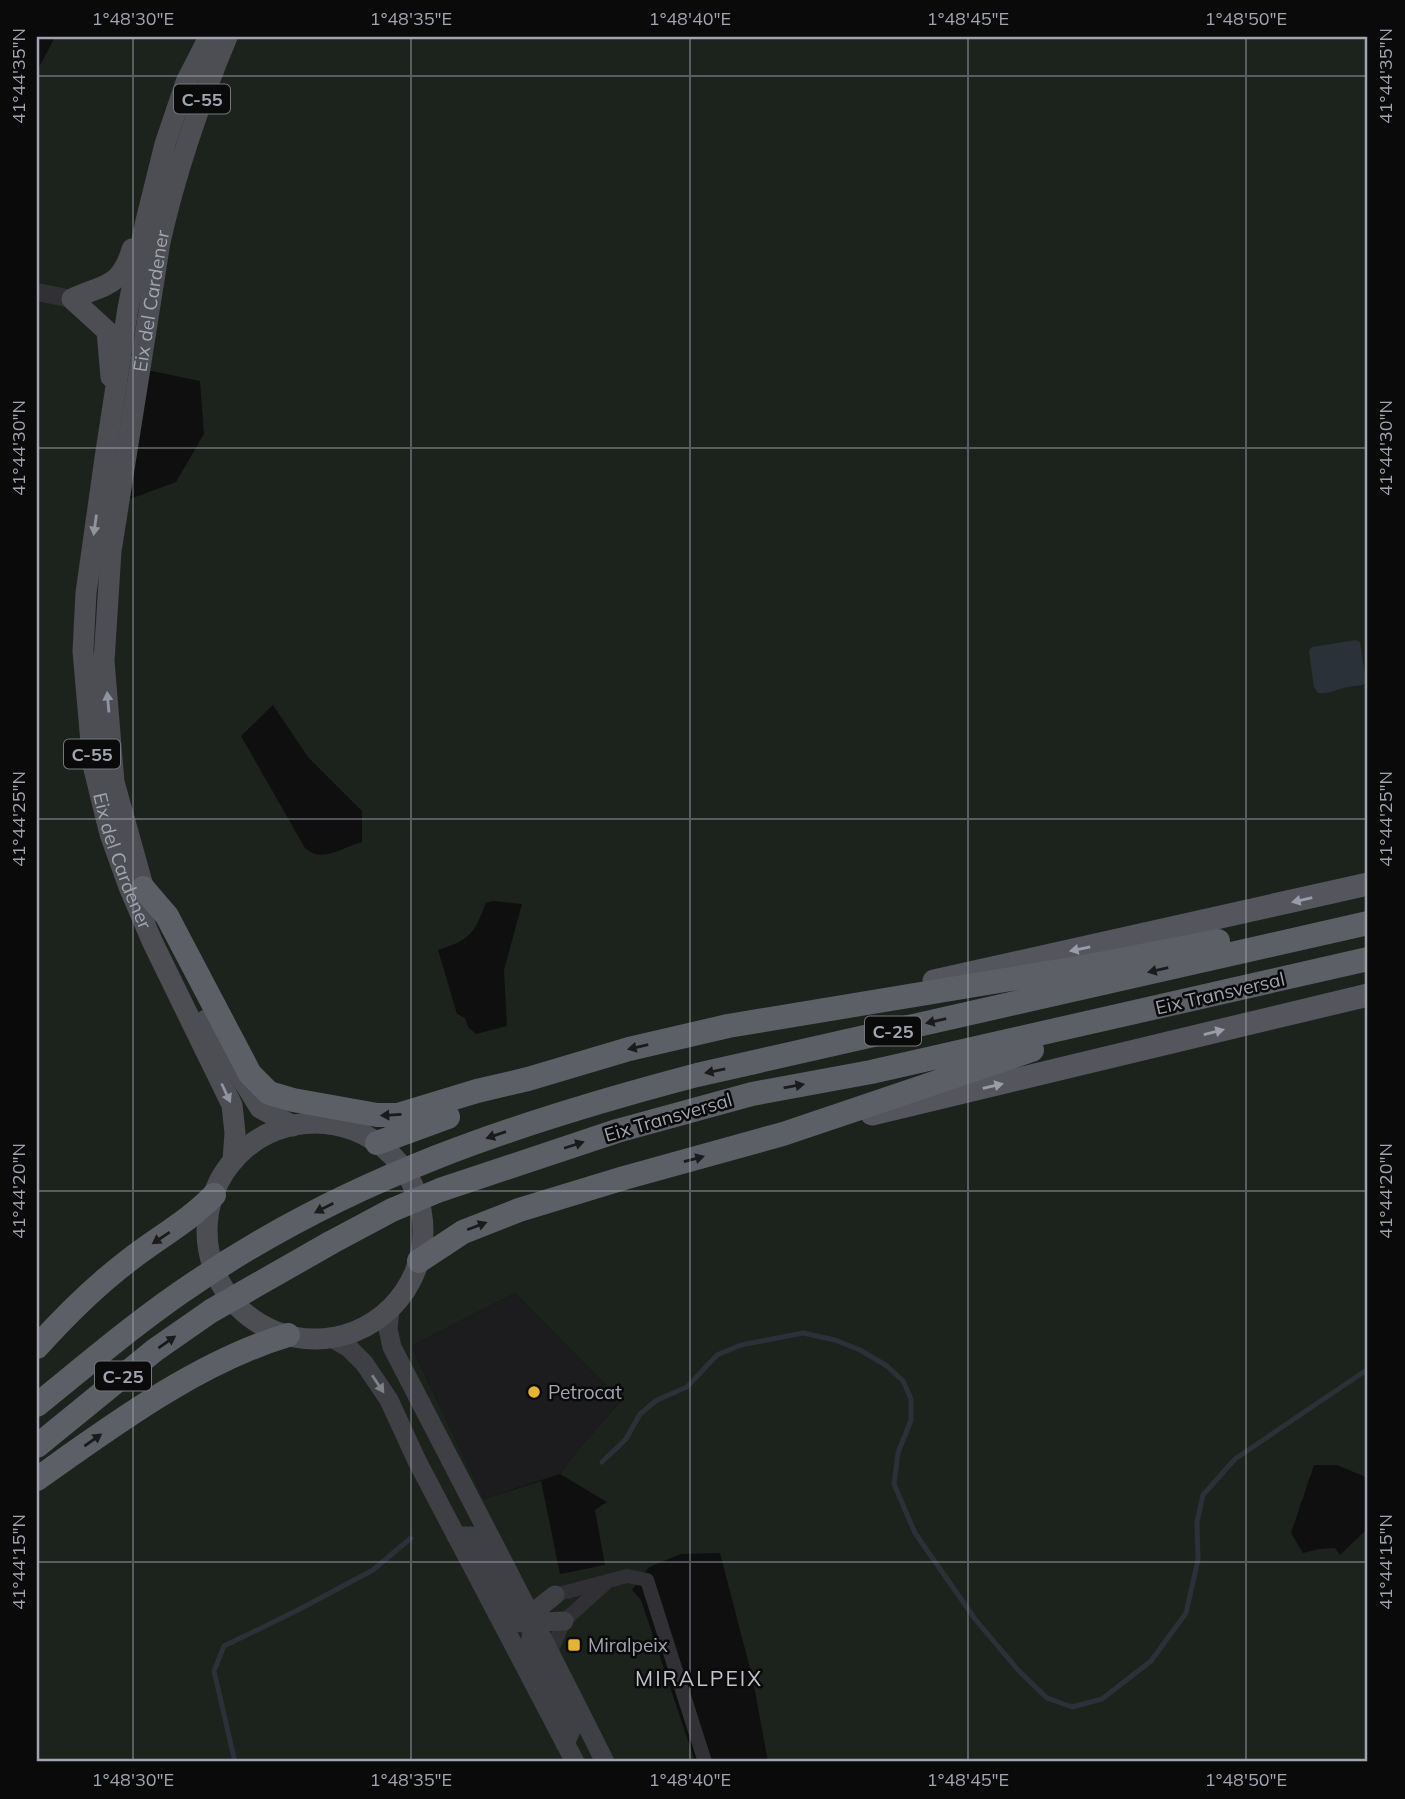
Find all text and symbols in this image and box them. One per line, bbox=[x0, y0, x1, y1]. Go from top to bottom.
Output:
text: 1°48'30"E bbox=[92, 7, 174, 30]
text: 1°48'35"E bbox=[370, 7, 452, 30]
text: 1°48'40"E bbox=[649, 7, 731, 30]
text: 1°48'45"E bbox=[927, 7, 1009, 30]
text: 1°48'50"E bbox=[1205, 7, 1287, 30]
text: 41°44'35"N bbox=[7, 28, 30, 124]
text: 41°44'35"N bbox=[1374, 28, 1397, 124]
road number: C-55 bbox=[174, 84, 230, 114]
street label: Eix del Cardener bbox=[128, 228, 174, 374]
text: 41°44'30"N bbox=[7, 400, 30, 496]
text: 41°44'30"N bbox=[1374, 400, 1397, 496]
one-way arrow bbox=[90, 514, 101, 536]
one-way arrow bbox=[102, 690, 113, 712]
road number: C-55 bbox=[64, 740, 120, 768]
text: 41°44'25"N bbox=[7, 771, 30, 867]
text: 41°44'25"N bbox=[1374, 771, 1397, 867]
street label: Eix del Cardener bbox=[88, 790, 157, 933]
one-way arrow bbox=[1291, 895, 1313, 906]
one-way arrow bbox=[1069, 944, 1091, 955]
one-way arrow bbox=[1147, 965, 1169, 976]
street label: Eix Transversal bbox=[1153, 966, 1287, 1020]
road number: C-25 bbox=[865, 1016, 921, 1046]
one-way arrow bbox=[925, 1016, 947, 1027]
one-way arrow bbox=[1203, 1026, 1225, 1037]
one-way arrow bbox=[627, 1042, 649, 1053]
one-way arrow bbox=[703, 1066, 725, 1077]
one-way arrow bbox=[783, 1080, 805, 1091]
one-way arrow bbox=[982, 1080, 1004, 1091]
one-way arrow bbox=[220, 1083, 232, 1103]
street label: Eix Transversal bbox=[601, 1087, 735, 1147]
one-way arrow bbox=[380, 1109, 402, 1120]
one-way arrow bbox=[486, 1130, 507, 1141]
one-way arrow bbox=[564, 1139, 585, 1150]
text: 41°44'20"N bbox=[7, 1143, 30, 1239]
text: 41°44'20"N bbox=[1374, 1143, 1397, 1239]
one-way arrow bbox=[684, 1153, 706, 1164]
one-way arrow bbox=[313, 1201, 333, 1213]
one-way arrow bbox=[467, 1221, 488, 1232]
one-way arrow bbox=[152, 1231, 171, 1244]
one-way arrow bbox=[157, 1336, 176, 1349]
road number: C-25 bbox=[95, 1362, 151, 1391]
one-way arrow bbox=[371, 1375, 385, 1393]
place label: Petrocat bbox=[548, 1380, 622, 1404]
marker: Petrocat bbox=[526, 1384, 542, 1400]
one-way arrow bbox=[84, 1433, 102, 1447]
text: 41°44'15"N bbox=[7, 1514, 30, 1610]
text: 41°44'15"N bbox=[1374, 1514, 1397, 1610]
place label: Miralpeix bbox=[588, 1633, 668, 1657]
marker: Miralpeix bbox=[566, 1637, 582, 1653]
district label: MIRALPEIX bbox=[635, 1665, 763, 1691]
text: 1°48'30"E bbox=[92, 1768, 174, 1791]
text: 1°48'35"E bbox=[370, 1768, 452, 1791]
text: 1°48'40"E bbox=[649, 1768, 731, 1791]
text: 1°48'45"E bbox=[927, 1768, 1009, 1791]
text: 1°48'50"E bbox=[1205, 1768, 1287, 1791]

